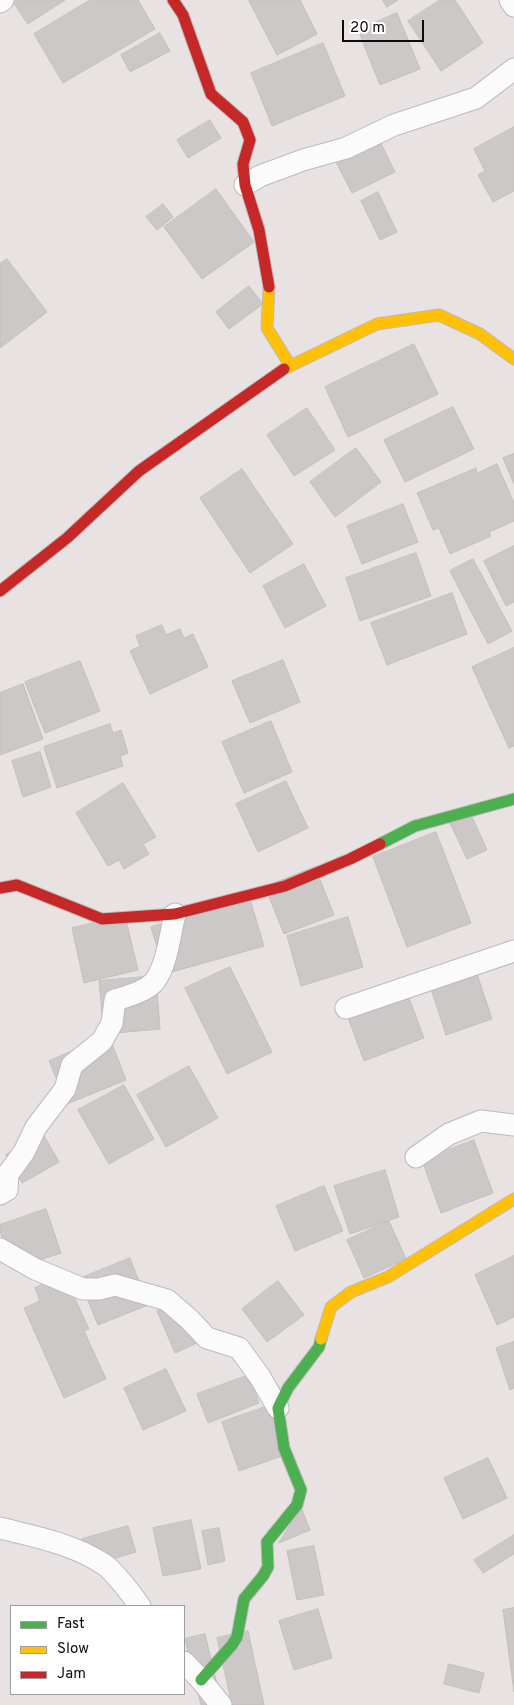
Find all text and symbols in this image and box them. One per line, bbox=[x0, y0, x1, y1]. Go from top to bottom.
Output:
scale bar bbox=[344, 10, 426, 42]
text: 20 m bbox=[350, 19, 385, 38]
legend bbox=[10, 1605, 185, 1695]
text: Fast bbox=[57, 1615, 85, 1634]
text: Slow bbox=[57, 1640, 89, 1659]
text: Jam bbox=[57, 1665, 86, 1684]

